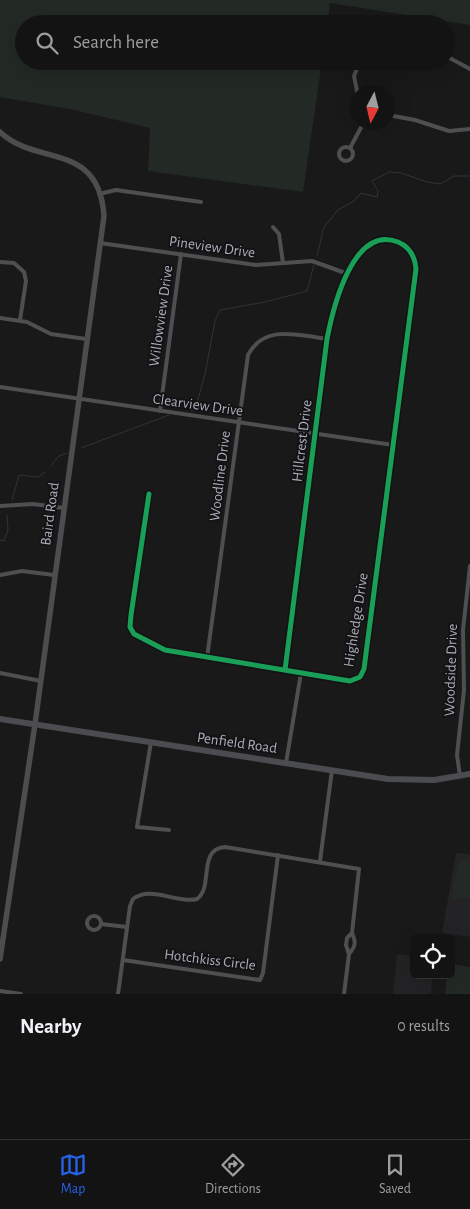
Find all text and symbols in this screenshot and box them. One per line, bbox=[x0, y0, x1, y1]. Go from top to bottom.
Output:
search box bbox=[15, 15, 455, 70]
icon: search bbox=[33, 29, 61, 57]
text: Search here bbox=[73, 33, 159, 52]
north arrow bbox=[350, 85, 395, 130]
street label: Pineview Drive bbox=[168, 234, 256, 260]
street label: Willowview Drive bbox=[146, 264, 176, 368]
street label: Clearview Drive bbox=[152, 391, 244, 419]
street label: Hillcrest Drive bbox=[290, 399, 314, 483]
street label: Woodline Drive bbox=[207, 430, 233, 522]
street label: Baird Road bbox=[38, 481, 62, 547]
street label: Highledge Drive bbox=[341, 572, 371, 668]
street label: Woodside Drive bbox=[442, 623, 460, 717]
street label: Penfield Road bbox=[196, 730, 278, 756]
map controls bbox=[410, 934, 455, 979]
button: locate bbox=[410, 934, 455, 979]
street label: Hotchkiss Circle bbox=[163, 947, 257, 973]
text: Nearby bbox=[20, 1016, 81, 1037]
text: 0 results bbox=[397, 1018, 450, 1034]
tab: Map bbox=[59, 1151, 87, 1198]
tab: Directions bbox=[205, 1151, 261, 1198]
tab: Saved bbox=[379, 1151, 411, 1198]

